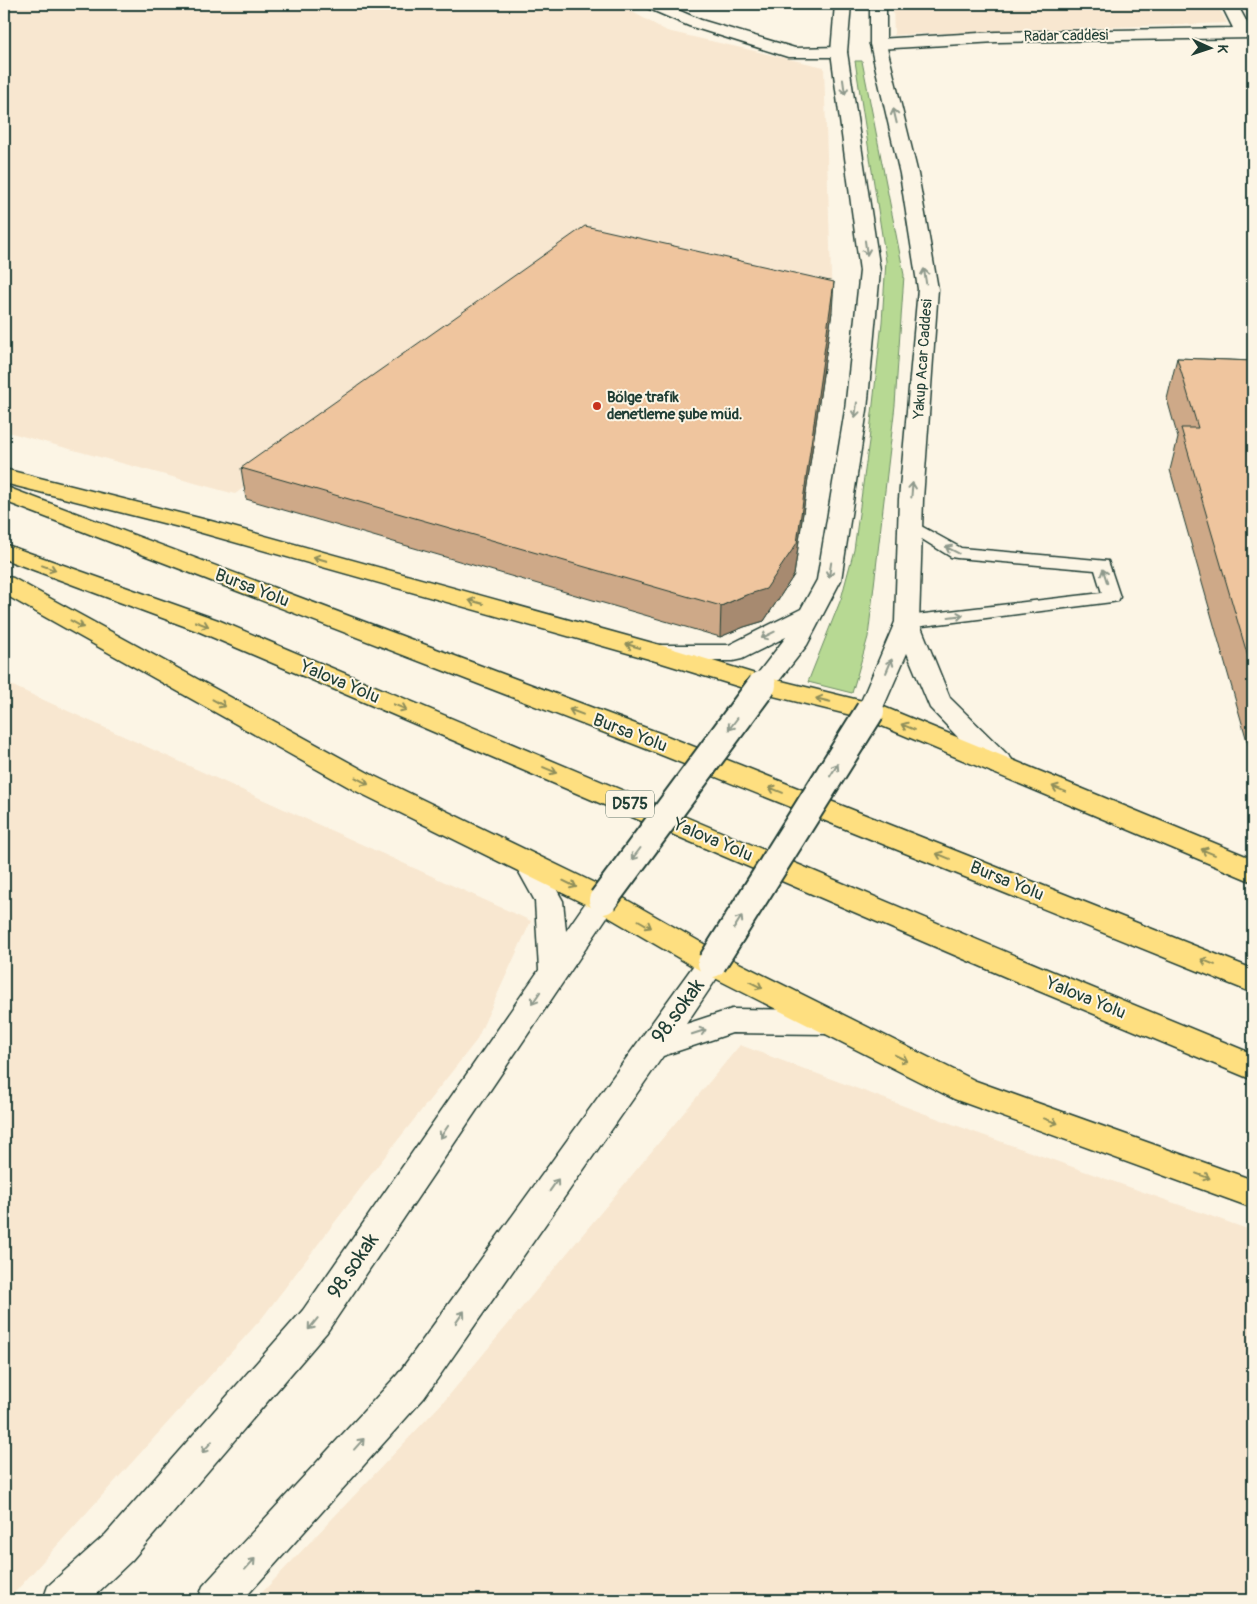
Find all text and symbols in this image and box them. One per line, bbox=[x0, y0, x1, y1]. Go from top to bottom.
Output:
north arrow bbox=[1184, 22, 1234, 72]
street label: Radar caddesi bbox=[1023, 26, 1109, 46]
text: K bbox=[1214, 44, 1231, 54]
one-way arrow bbox=[839, 79, 849, 95]
one-way arrow bbox=[890, 109, 899, 125]
one-way arrow bbox=[862, 240, 872, 256]
one-way arrow bbox=[920, 268, 930, 284]
street label: Yakup Acar Caddesi bbox=[909, 298, 937, 421]
place label: Bölge trafik denetleme şube müd. bbox=[607, 388, 742, 424]
marker: Bölge trafik denetleme şube müd. bbox=[591, 400, 603, 412]
one-way arrow bbox=[851, 401, 861, 417]
one-way arrow bbox=[907, 482, 917, 498]
one-way arrow bbox=[945, 545, 960, 555]
one-way arrow bbox=[312, 553, 328, 563]
one-way arrow bbox=[825, 562, 835, 578]
street label: Bursa Yolu bbox=[212, 563, 292, 613]
one-way arrow bbox=[41, 564, 57, 573]
one-way arrow bbox=[1100, 568, 1110, 584]
one-way arrow bbox=[469, 597, 485, 607]
one-way arrow bbox=[947, 611, 963, 621]
one-way arrow bbox=[69, 620, 84, 630]
one-way arrow bbox=[194, 620, 209, 629]
one-way arrow bbox=[761, 630, 776, 640]
one-way arrow bbox=[625, 640, 641, 650]
street label: Yalova Yolu bbox=[296, 655, 383, 709]
one-way arrow bbox=[885, 659, 894, 674]
one-way arrow bbox=[815, 695, 831, 704]
one-way arrow bbox=[212, 698, 227, 708]
one-way arrow bbox=[392, 703, 407, 713]
one-way arrow bbox=[569, 706, 584, 716]
street label: Bursa Yolu bbox=[590, 708, 670, 758]
one-way arrow bbox=[728, 717, 739, 730]
one-way arrow bbox=[901, 722, 917, 731]
one-way arrow bbox=[829, 763, 839, 777]
one-way arrow bbox=[542, 766, 557, 776]
one-way arrow bbox=[354, 777, 368, 787]
one-way arrow bbox=[1052, 784, 1067, 793]
one-way arrow bbox=[769, 785, 784, 794]
road number: D575 bbox=[606, 791, 654, 818]
street label: Yalova Yolu bbox=[669, 813, 756, 867]
one-way arrow bbox=[631, 847, 642, 860]
one-way arrow bbox=[1201, 847, 1216, 856]
one-way arrow bbox=[936, 851, 951, 860]
street label: Bursa Yolu bbox=[967, 856, 1047, 906]
one-way arrow bbox=[563, 879, 578, 889]
one-way arrow bbox=[733, 915, 743, 929]
one-way arrow bbox=[637, 919, 652, 929]
one-way arrow bbox=[1201, 957, 1216, 967]
street label: Yalova Yolu bbox=[1042, 971, 1129, 1024]
street label: 98.sokak bbox=[645, 973, 711, 1049]
one-way arrow bbox=[748, 981, 763, 990]
one-way arrow bbox=[531, 990, 541, 1004]
one-way arrow bbox=[690, 1027, 706, 1036]
one-way arrow bbox=[893, 1054, 908, 1063]
one-way arrow bbox=[1042, 1117, 1058, 1126]
one-way arrow bbox=[439, 1125, 449, 1139]
one-way arrow bbox=[1195, 1172, 1211, 1181]
one-way arrow bbox=[549, 1179, 560, 1192]
street label: 98.sokak bbox=[321, 1228, 385, 1304]
one-way arrow bbox=[455, 1310, 465, 1324]
one-way arrow bbox=[307, 1317, 318, 1330]
one-way arrow bbox=[353, 1437, 365, 1450]
one-way arrow bbox=[201, 1440, 212, 1453]
one-way arrow bbox=[244, 1558, 256, 1571]

